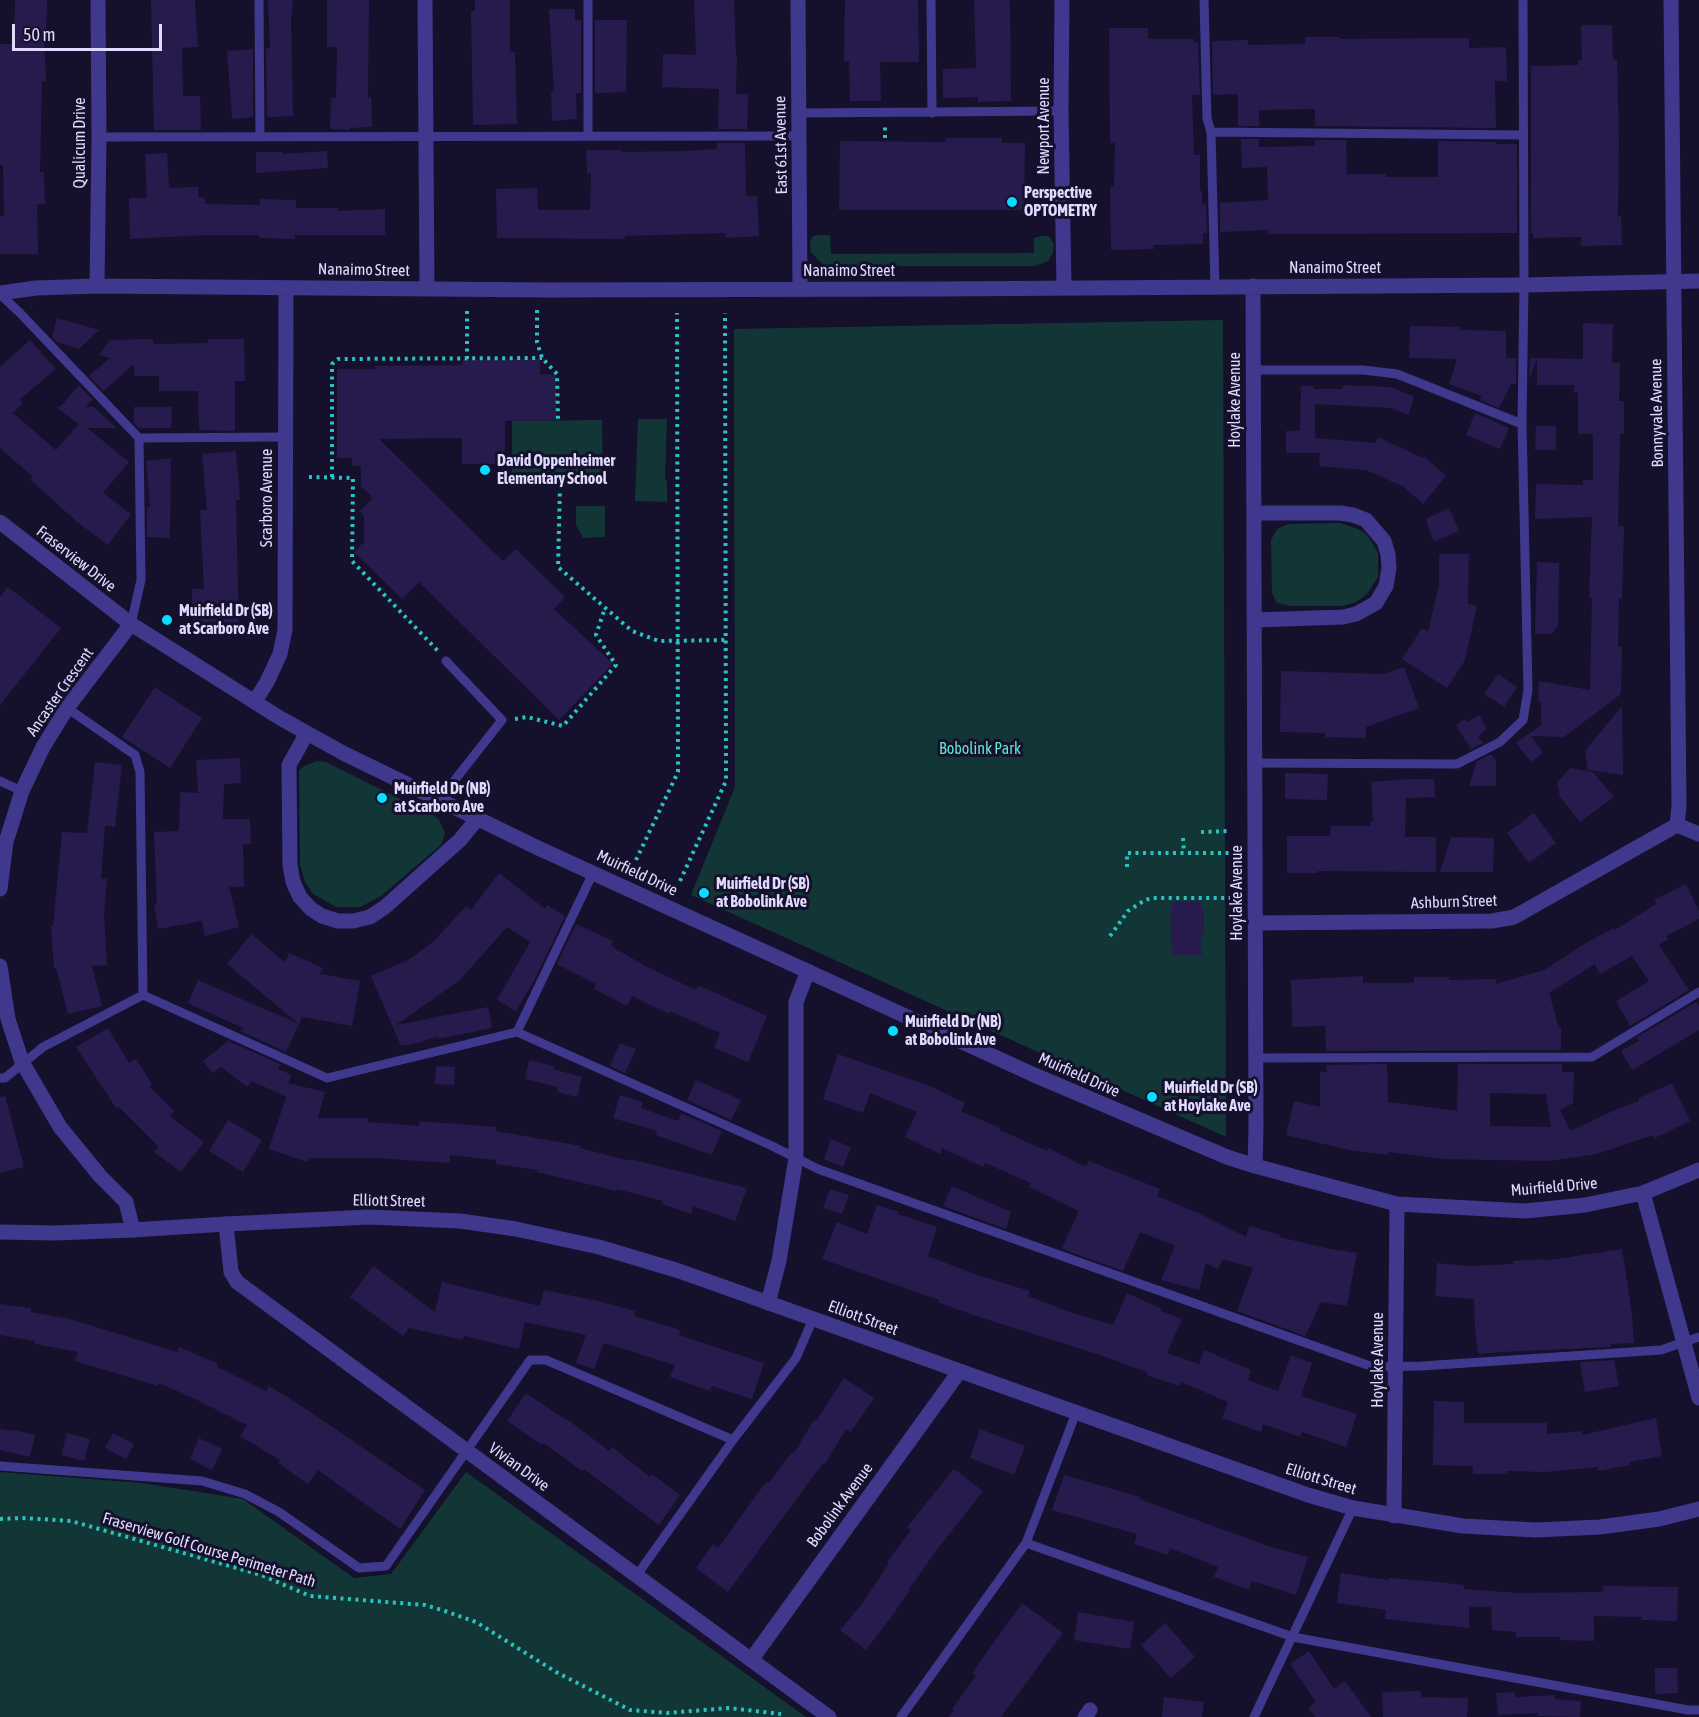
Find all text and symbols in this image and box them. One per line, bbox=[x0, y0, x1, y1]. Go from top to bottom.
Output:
scale bar bbox=[15, 12, 165, 50]
text: 50 m bbox=[23, 24, 55, 45]
street label: Newport Avenue bbox=[1034, 78, 1054, 174]
street label: East 61st Avenue bbox=[771, 96, 791, 194]
street label: Qualicum Drive bbox=[70, 98, 90, 188]
place label: Perspective OPTOMETRY bbox=[1024, 183, 1097, 221]
marker: Perspective OPTOMETRY bbox=[1005, 195, 1019, 209]
street label: Nanaimo Street bbox=[1289, 258, 1381, 278]
street label: Nanaimo Street bbox=[318, 260, 410, 280]
street label: Nanaimo Street bbox=[803, 261, 895, 281]
street label: Hoylake Avenue bbox=[1225, 352, 1245, 448]
street label: Bonnyvale Avenue bbox=[1646, 358, 1668, 468]
street label: Scarboro Avenue bbox=[257, 449, 277, 547]
place label: David Oppenheimer Elementary School bbox=[497, 451, 615, 489]
marker: David Oppenheimer Elementary School bbox=[478, 463, 492, 477]
street label: Fraserview Drive bbox=[32, 522, 120, 596]
place label: Muirfield Dr (SB) at Scarboro Ave bbox=[179, 601, 273, 639]
marker: Muirfield Dr (SB) at Scarboro Ave bbox=[160, 613, 174, 627]
street label: Ancaster Crescent bbox=[22, 644, 98, 740]
park label: Bobolink Park bbox=[939, 739, 1021, 759]
place label: Muirfield Dr (NB) at Scarboro Ave bbox=[394, 779, 490, 817]
marker: Muirfield Dr (NB) at Scarboro Ave bbox=[375, 791, 389, 805]
street label: Hoylake Avenue bbox=[1227, 845, 1247, 941]
street label: Muirfield Drive bbox=[594, 846, 680, 900]
place label: Muirfield Dr (SB) at Bobolink Ave bbox=[716, 874, 810, 912]
marker: Muirfield Dr (SB) at Bobolink Ave bbox=[697, 886, 711, 900]
street label: Ashburn Street bbox=[1411, 891, 1497, 913]
place label: Muirfield Dr (NB) at Bobolink Ave bbox=[905, 1012, 1001, 1050]
marker: Muirfield Dr (NB) at Bobolink Ave bbox=[886, 1024, 900, 1038]
street label: Muirfield Drive bbox=[1035, 1049, 1123, 1101]
place label: Muirfield Dr (SB) at Hoylake Ave bbox=[1164, 1078, 1258, 1116]
marker: Muirfield Dr (SB) at Hoylake Ave bbox=[1145, 1090, 1159, 1104]
street label: Muirfield Drive bbox=[1510, 1174, 1598, 1200]
street label: Elliott Street bbox=[352, 1191, 426, 1211]
street label: Elliott Street bbox=[825, 1296, 901, 1340]
street label: Hoylake Avenue bbox=[1368, 1312, 1388, 1408]
street label: Vivian Drive bbox=[485, 1439, 553, 1495]
street label: Bobolink Avenue bbox=[803, 1459, 877, 1551]
street label: Elliott Street bbox=[1283, 1459, 1359, 1499]
street label: Fraserview Golf Course Perimeter Path bbox=[100, 1508, 318, 1592]

